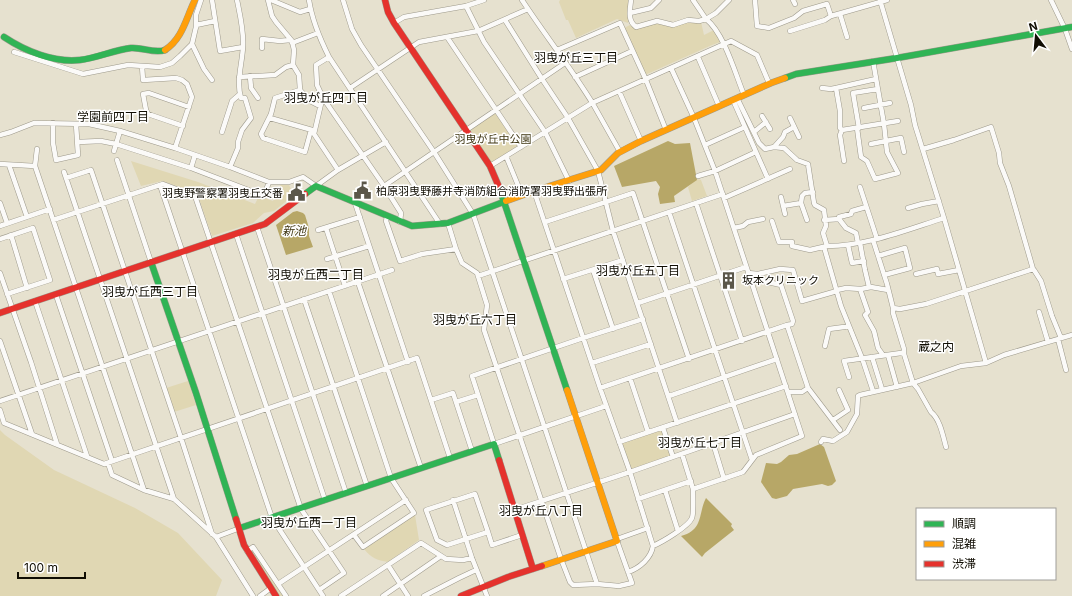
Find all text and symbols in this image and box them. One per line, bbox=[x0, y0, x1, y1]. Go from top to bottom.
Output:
north arrow bbox=[1016, 16, 1056, 56]
text: N bbox=[1027, 19, 1039, 34]
district label: 羽曳が丘三丁目 bbox=[534, 50, 618, 65]
district label: 羽曳が丘四丁目 bbox=[284, 90, 368, 105]
district label: 学園前四丁目 bbox=[77, 109, 149, 124]
park label: 羽曳が丘中公園 bbox=[455, 132, 532, 146]
public building icon: 柏原羽曳野藤井寺消防組合消防署羽曳野出張所 bbox=[353, 181, 373, 201]
public building icon: 羽曳野警察署羽曳丘交番 bbox=[286, 183, 306, 203]
place label: 柏原羽曳野藤井寺消防組合消防署羽曳野出張所 bbox=[376, 184, 608, 198]
place label: 羽曳野警察署羽曳丘交番 bbox=[162, 186, 283, 200]
water label: 新池 bbox=[282, 223, 307, 238]
district label: 羽曳が丘五丁目 bbox=[596, 263, 680, 278]
district label: 羽曳が丘西二丁目 bbox=[268, 267, 364, 282]
building icon: 坂本クリニック bbox=[719, 270, 739, 290]
place label: 坂本クリニック bbox=[742, 273, 819, 287]
district label: 羽曳が丘西三丁目 bbox=[102, 284, 198, 299]
district label: 羽曳が丘六丁目 bbox=[433, 312, 517, 327]
district label: 蔵之内 bbox=[918, 339, 954, 354]
district label: 羽曳が丘七丁目 bbox=[658, 435, 742, 450]
district label: 羽曳が丘八丁目 bbox=[499, 503, 583, 518]
legend bbox=[916, 508, 1056, 580]
district label: 羽曳が丘西一丁目 bbox=[261, 515, 357, 530]
text: 順調 bbox=[952, 516, 976, 531]
text: 混雑 bbox=[952, 536, 976, 551]
scale bar bbox=[18, 554, 85, 580]
text: 渋滞 bbox=[952, 556, 976, 571]
text: 100 m bbox=[24, 560, 58, 575]

